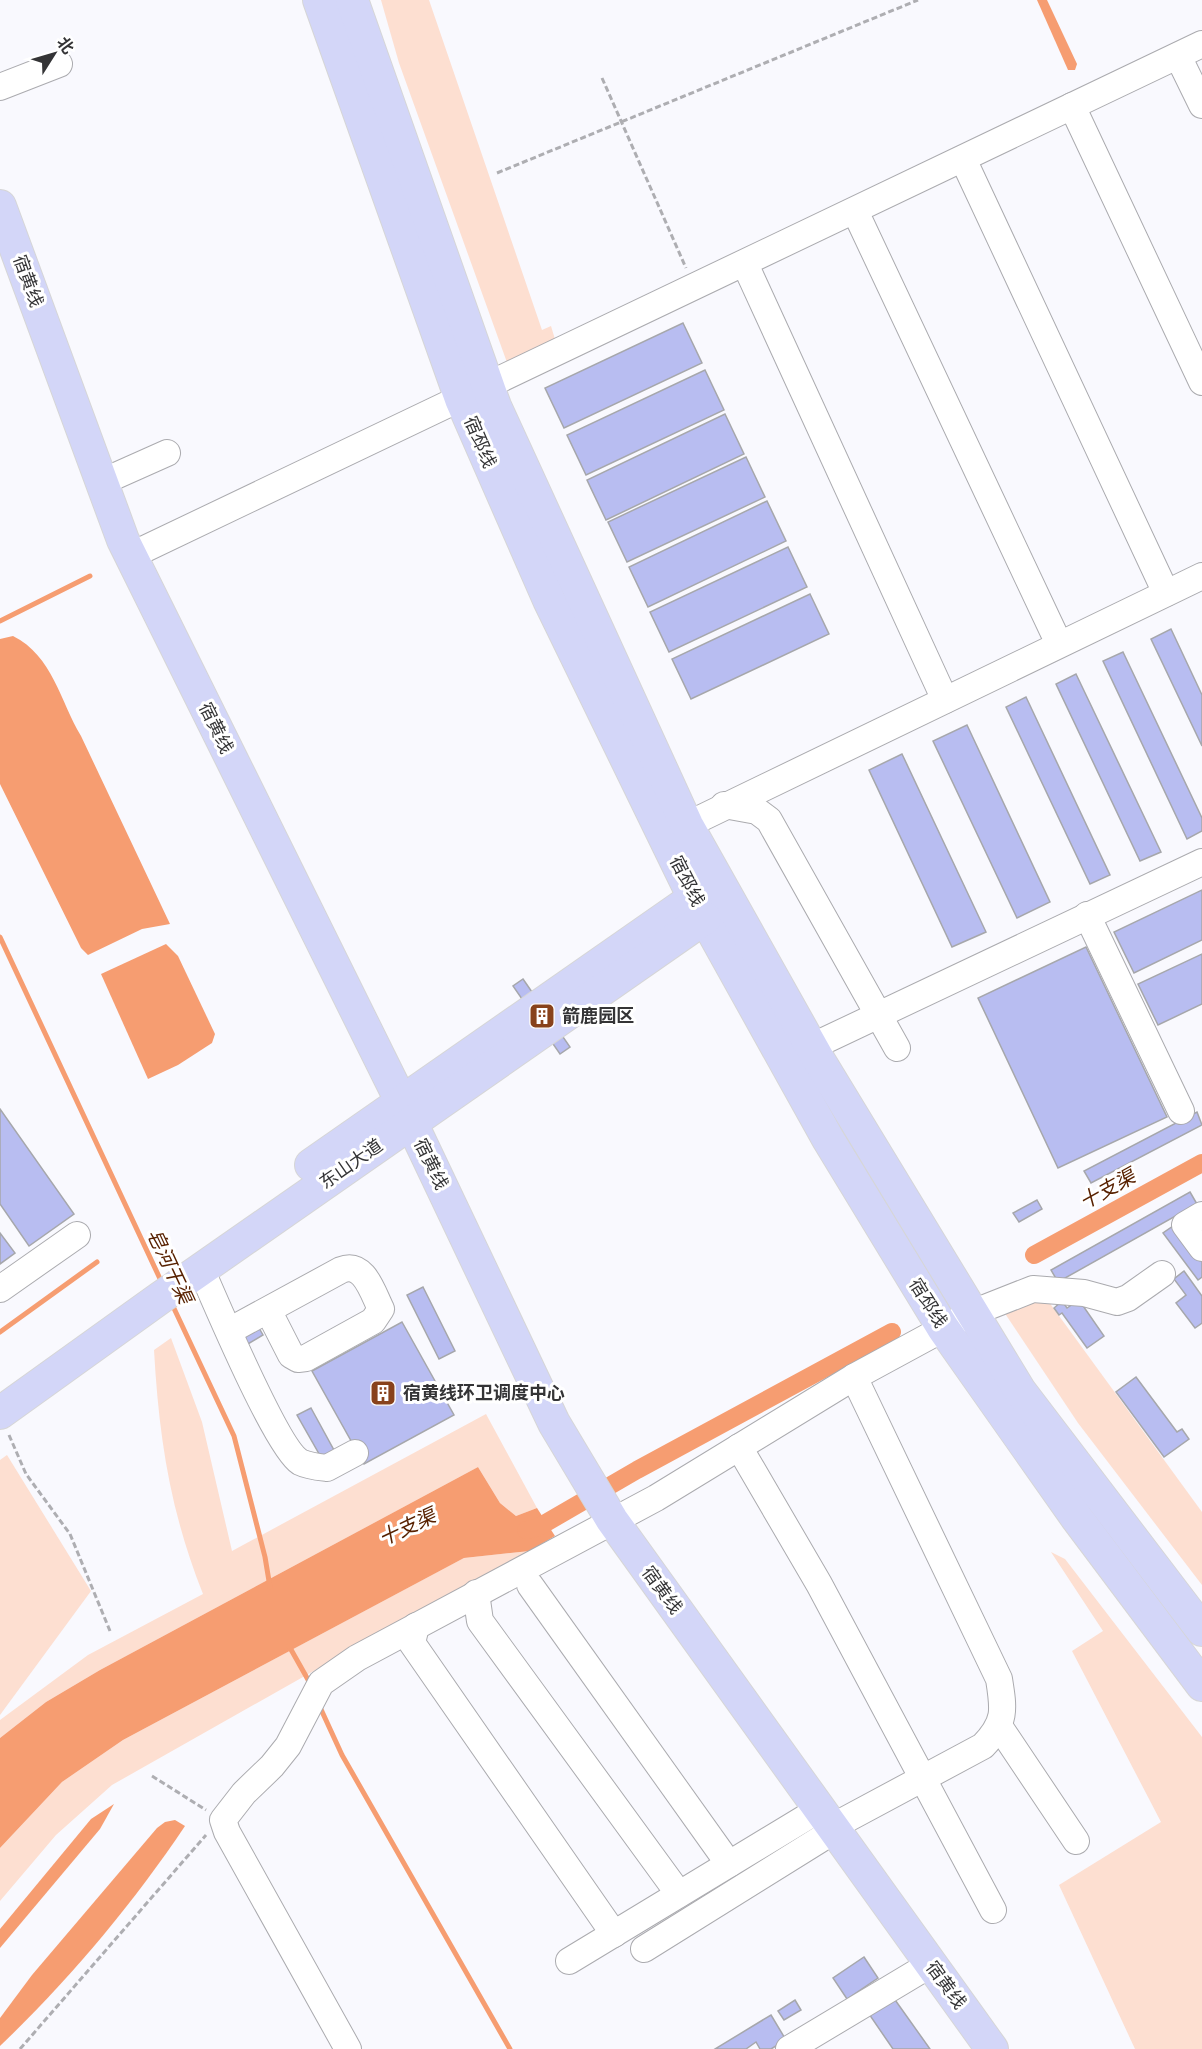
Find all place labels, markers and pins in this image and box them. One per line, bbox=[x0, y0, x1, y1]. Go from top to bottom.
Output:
building icon: 箭鹿园区 bbox=[527, 1001, 557, 1031]
place label: 箭鹿园区 bbox=[562, 1004, 634, 1027]
building icon: 宿黄线环卫调度中心 bbox=[368, 1378, 398, 1408]
place label: 宿黄线环卫调度中心 bbox=[403, 1381, 565, 1404]

